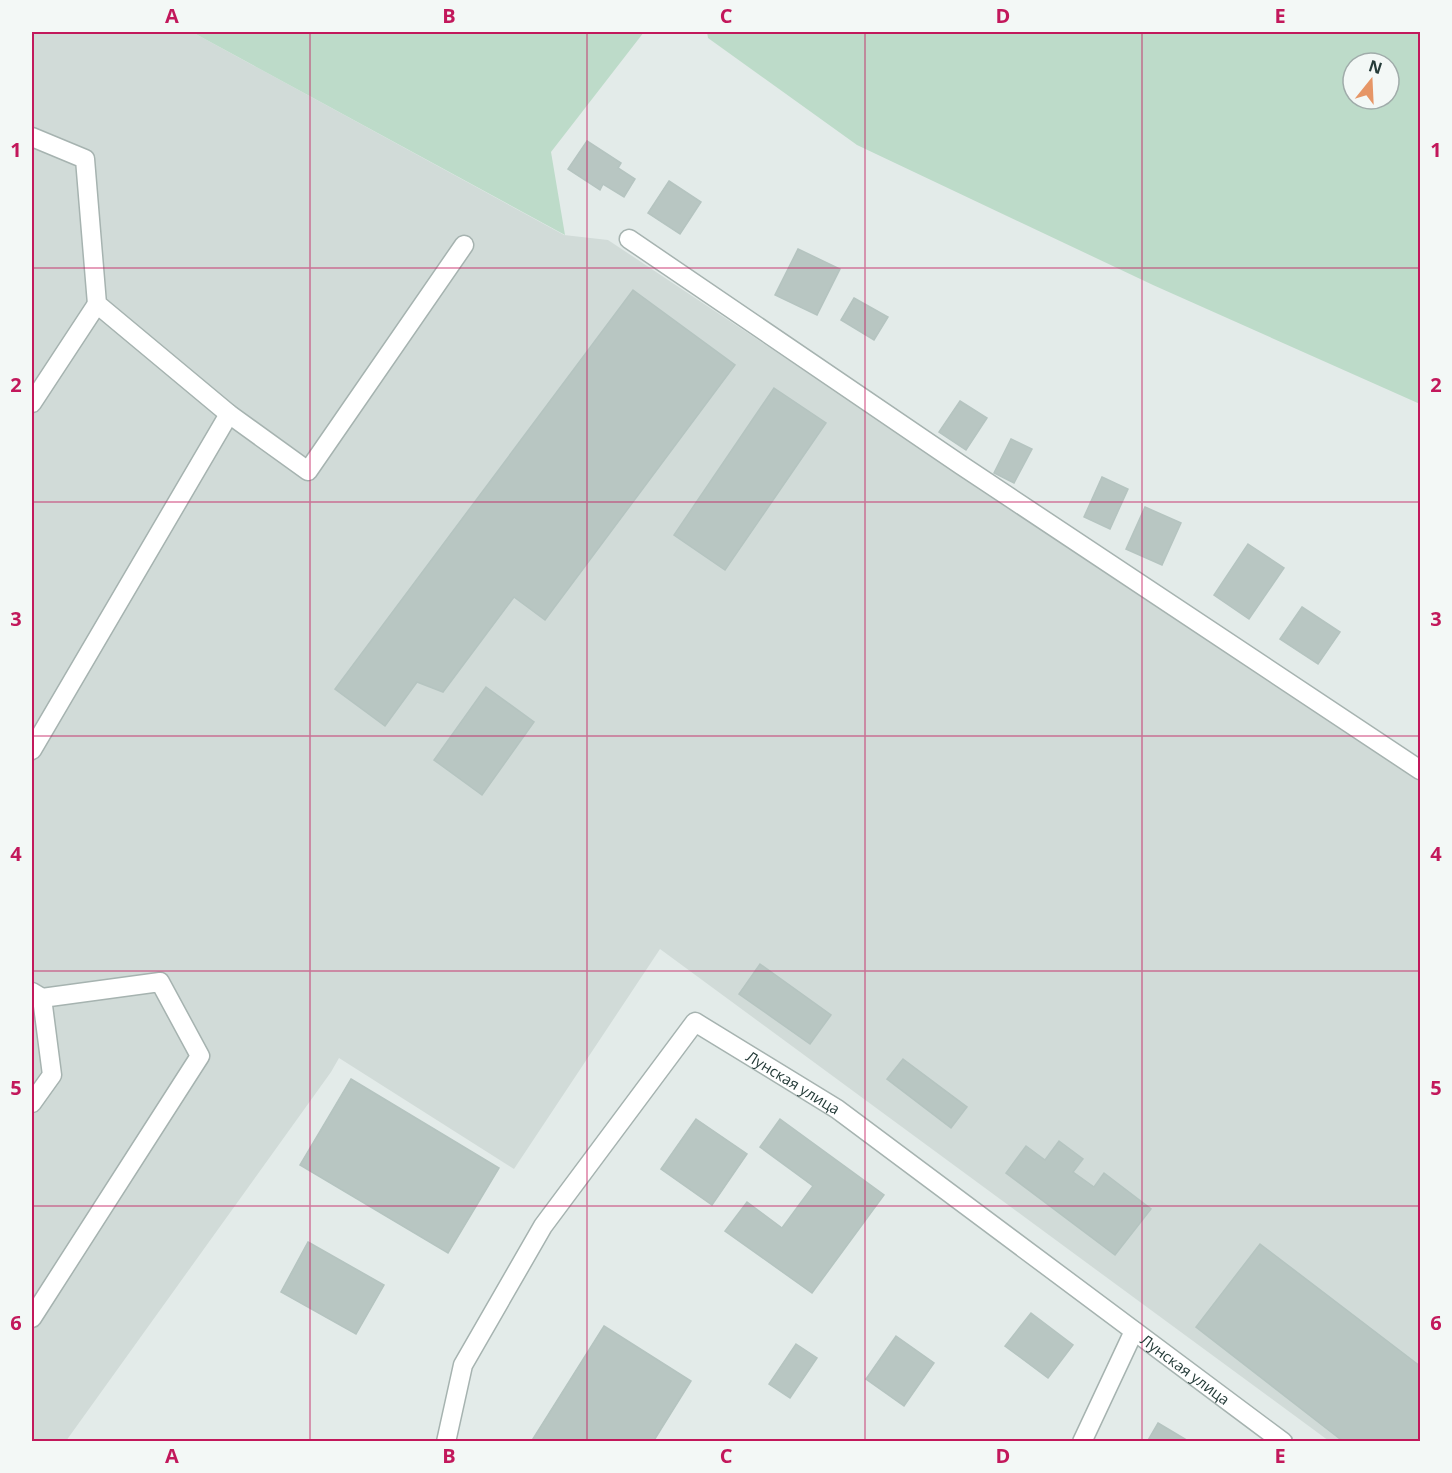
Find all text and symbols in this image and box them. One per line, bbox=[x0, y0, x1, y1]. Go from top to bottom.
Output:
text: A bbox=[165, 2, 179, 29]
text: B bbox=[442, 2, 456, 29]
text: C bbox=[720, 2, 733, 29]
text: D bbox=[996, 2, 1010, 29]
text: E bbox=[1274, 2, 1286, 29]
north arrow bbox=[1341, 51, 1401, 111]
text: N bbox=[1366, 54, 1385, 79]
text: 1 bbox=[10, 136, 22, 163]
text: 1 bbox=[1430, 136, 1442, 163]
text: 2 bbox=[10, 371, 22, 398]
text: 2 bbox=[1430, 371, 1442, 398]
text: 3 bbox=[10, 605, 22, 632]
text: 3 bbox=[1430, 605, 1442, 632]
text: 4 bbox=[10, 840, 22, 867]
text: 4 bbox=[1430, 840, 1442, 867]
street label: Лунская улица bbox=[743, 1046, 844, 1119]
text: 5 bbox=[10, 1074, 22, 1101]
text: 5 bbox=[1430, 1074, 1442, 1101]
text: 6 bbox=[10, 1309, 22, 1336]
text: 6 bbox=[1430, 1309, 1442, 1336]
street label: Лунская улица bbox=[1137, 1329, 1234, 1409]
text: A bbox=[165, 1442, 179, 1469]
text: B bbox=[442, 1442, 456, 1469]
text: C bbox=[720, 1442, 733, 1469]
text: D bbox=[996, 1442, 1010, 1469]
text: E bbox=[1274, 1442, 1286, 1469]

